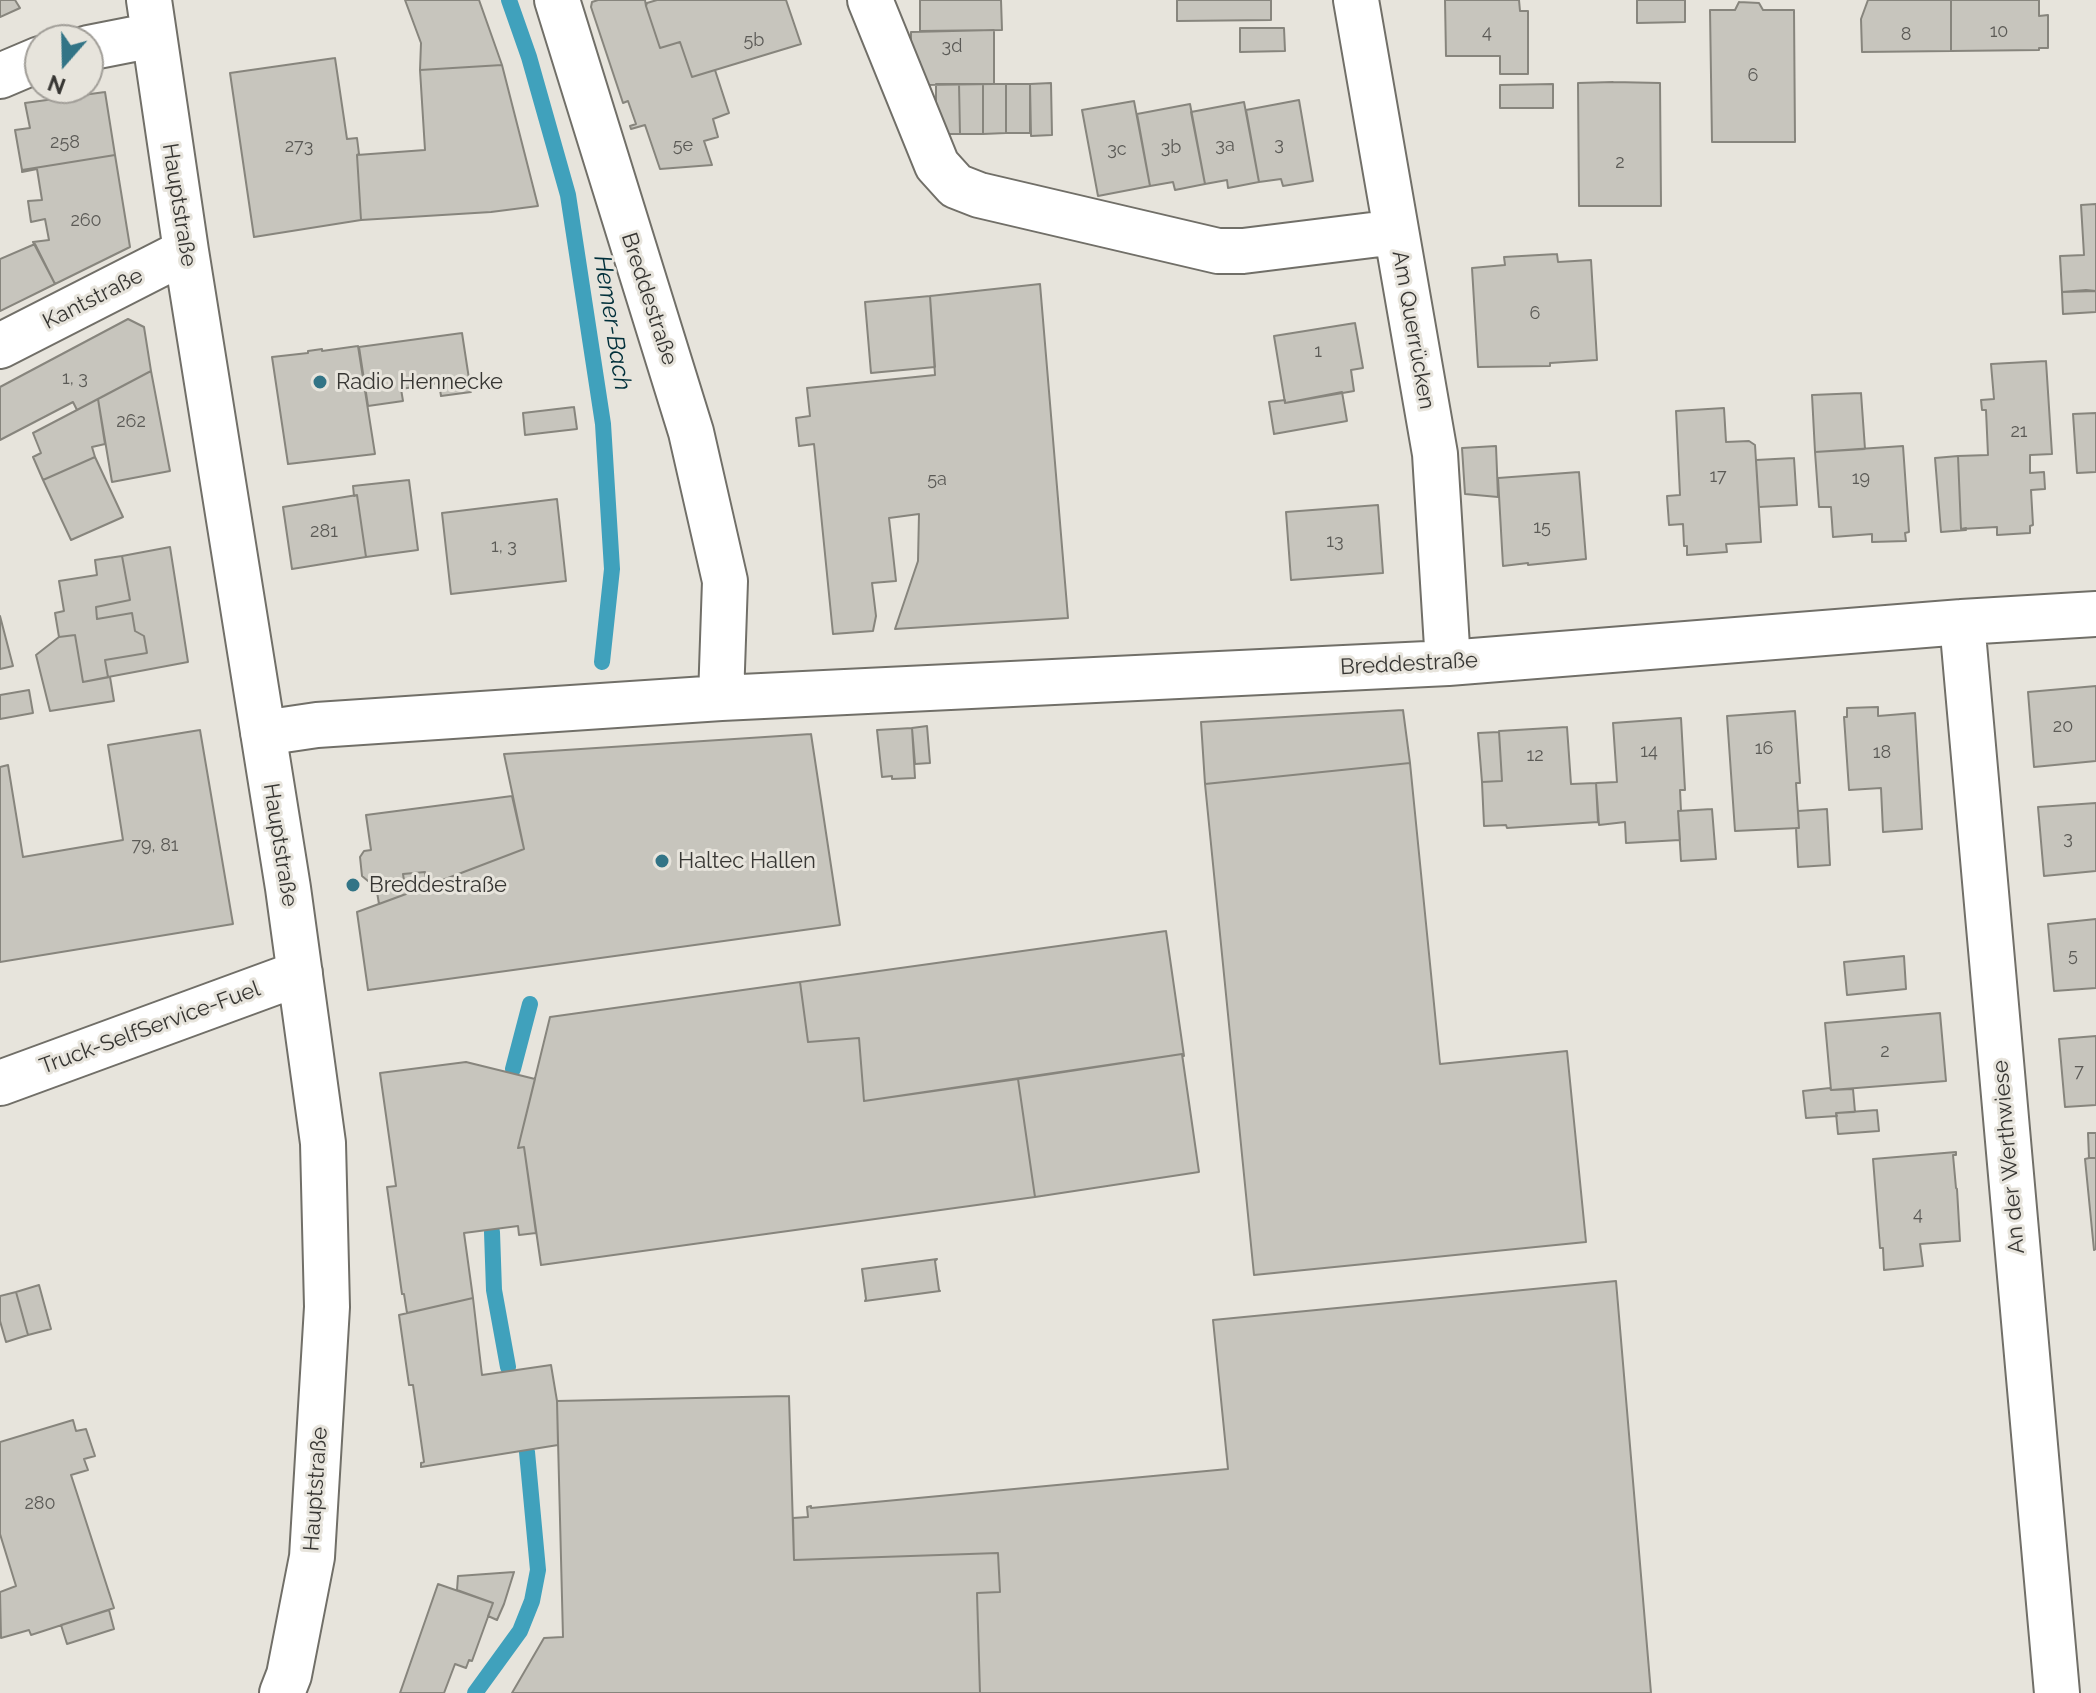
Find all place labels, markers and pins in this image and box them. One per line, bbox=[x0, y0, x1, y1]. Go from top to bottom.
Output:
place label: Radio Hennecke bbox=[336, 369, 503, 395]
marker: Radio Hennecke bbox=[311, 373, 329, 391]
place label: Haltec Hallen bbox=[678, 848, 816, 874]
marker: Haltec Hallen bbox=[653, 852, 671, 870]
place label: Breddestraße bbox=[369, 872, 507, 898]
marker: Breddestraße bbox=[344, 876, 362, 894]

